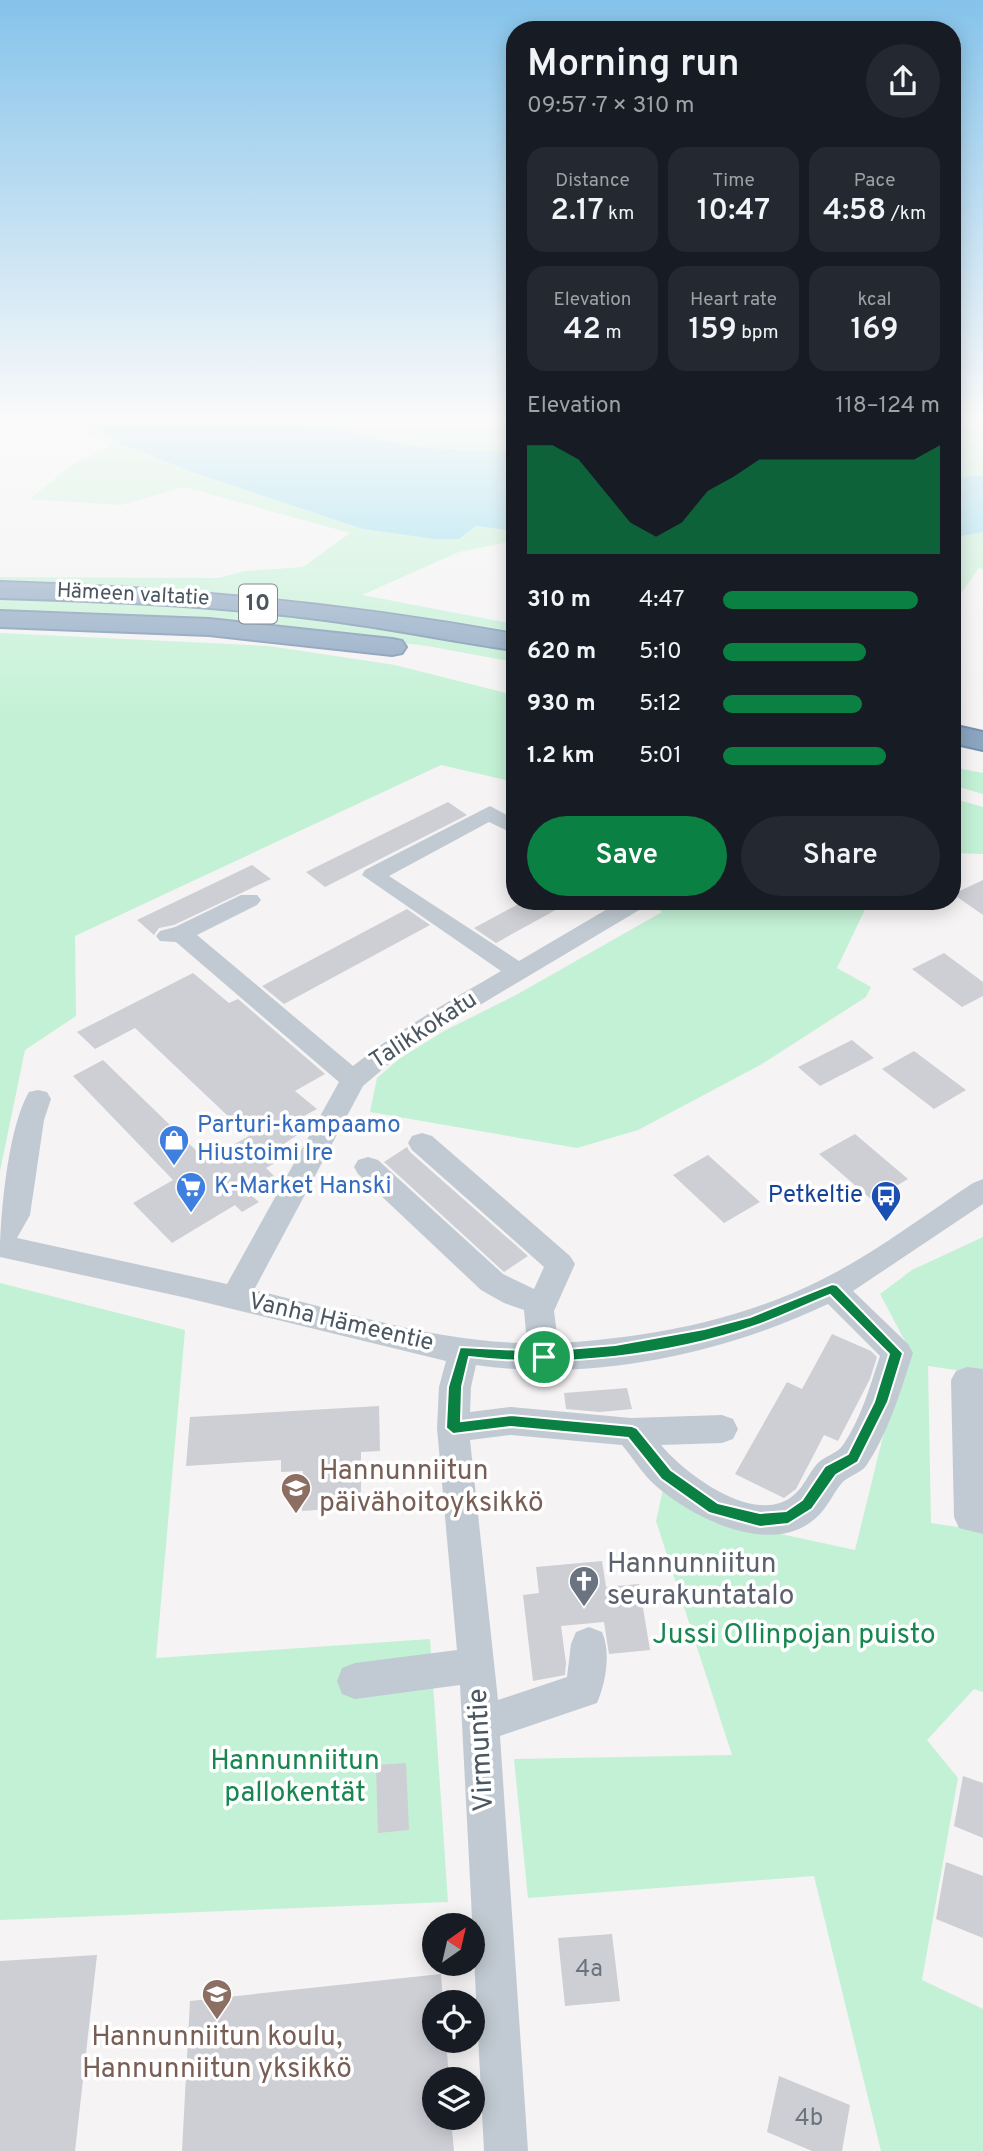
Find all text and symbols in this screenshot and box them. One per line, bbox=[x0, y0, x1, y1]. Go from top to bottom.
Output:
text: Morning run bbox=[527, 41, 740, 90]
button: share bbox=[866, 44, 940, 118]
text: 09:57 · 7 × 310 m bbox=[527, 92, 694, 121]
text: Distance bbox=[555, 169, 630, 193]
text: Time bbox=[712, 169, 755, 193]
text: Pace bbox=[854, 169, 895, 193]
text: 2.17 bbox=[551, 193, 604, 230]
text: 10:47 bbox=[697, 193, 770, 230]
text: 4:58 bbox=[823, 193, 886, 230]
text: km bbox=[604, 202, 634, 226]
text: /km bbox=[886, 202, 926, 226]
text: Elevation bbox=[553, 288, 632, 312]
text: Heart rate bbox=[690, 288, 777, 312]
text: kcal bbox=[858, 288, 891, 312]
text: 42 bbox=[564, 312, 601, 349]
text: 159 bbox=[688, 312, 737, 349]
text: 169 bbox=[851, 312, 898, 349]
text: m bbox=[601, 321, 621, 345]
text: bpm bbox=[737, 321, 779, 345]
text: Elevation bbox=[527, 392, 622, 421]
text: 118–124 m bbox=[836, 392, 940, 421]
street label: Hämeen valtatie bbox=[56, 578, 210, 612]
road number: 10 bbox=[239, 584, 277, 624]
text: 310 m bbox=[527, 586, 591, 615]
text: 4:47 bbox=[639, 586, 685, 615]
text: 620 m bbox=[527, 638, 596, 667]
text: 5:10 bbox=[639, 638, 682, 667]
text: 930 m bbox=[527, 690, 596, 719]
text: 5:12 bbox=[639, 690, 681, 719]
text: 1.2 km bbox=[527, 742, 595, 771]
text: 5:01 bbox=[639, 742, 682, 771]
button: Save bbox=[527, 816, 727, 896]
button: Share bbox=[741, 816, 940, 896]
street label: Talikkokatu bbox=[365, 985, 483, 1077]
place label: Parturi-kampaamo Hiustoimi Ire bbox=[197, 1111, 401, 1169]
shop icon: Parturi-kampaamo Hiustoimi Ire bbox=[157, 1123, 191, 1167]
supermarket icon: K-Market Hanski bbox=[174, 1170, 208, 1214]
place label: K-Market Hanski bbox=[214, 1172, 392, 1202]
bus stop icon: Petkeltie bbox=[869, 1179, 903, 1223]
place label: Petkeltie bbox=[768, 1181, 863, 1211]
street label: Vanha Hämeentie bbox=[246, 1287, 436, 1359]
pin bbox=[514, 1327, 574, 1387]
icon: arrive bbox=[525, 1338, 563, 1376]
place label: Hannunniitun päivähoitoyksikkö bbox=[319, 1454, 544, 1522]
school or university icon: Hannunniitun päivähoitoyksikkö bbox=[279, 1471, 313, 1515]
place label: Hannunniitun seurakuntatalo bbox=[607, 1547, 794, 1615]
church icon: Hannunniitun seurakuntatalo bbox=[567, 1564, 601, 1608]
park label: Jussi Ollinpojan puisto bbox=[652, 1618, 936, 1654]
street label: Virmuntie bbox=[461, 1687, 503, 1813]
park label: Hannunniitun pallokentät bbox=[210, 1744, 380, 1812]
north arrow bbox=[422, 1913, 485, 1976]
map controls bbox=[422, 1913, 485, 2130]
house number: 4a bbox=[575, 1955, 603, 1985]
school or university icon: Hannunniitun koulu, Hannunniitun yksikkö bbox=[200, 1977, 234, 2021]
button: locate bbox=[422, 1990, 485, 2053]
place label: Hannunniitun koulu, Hannunniitun yksikkö bbox=[82, 2020, 352, 2088]
button: layers bbox=[422, 2067, 485, 2130]
house number: 4b bbox=[795, 2104, 823, 2134]

